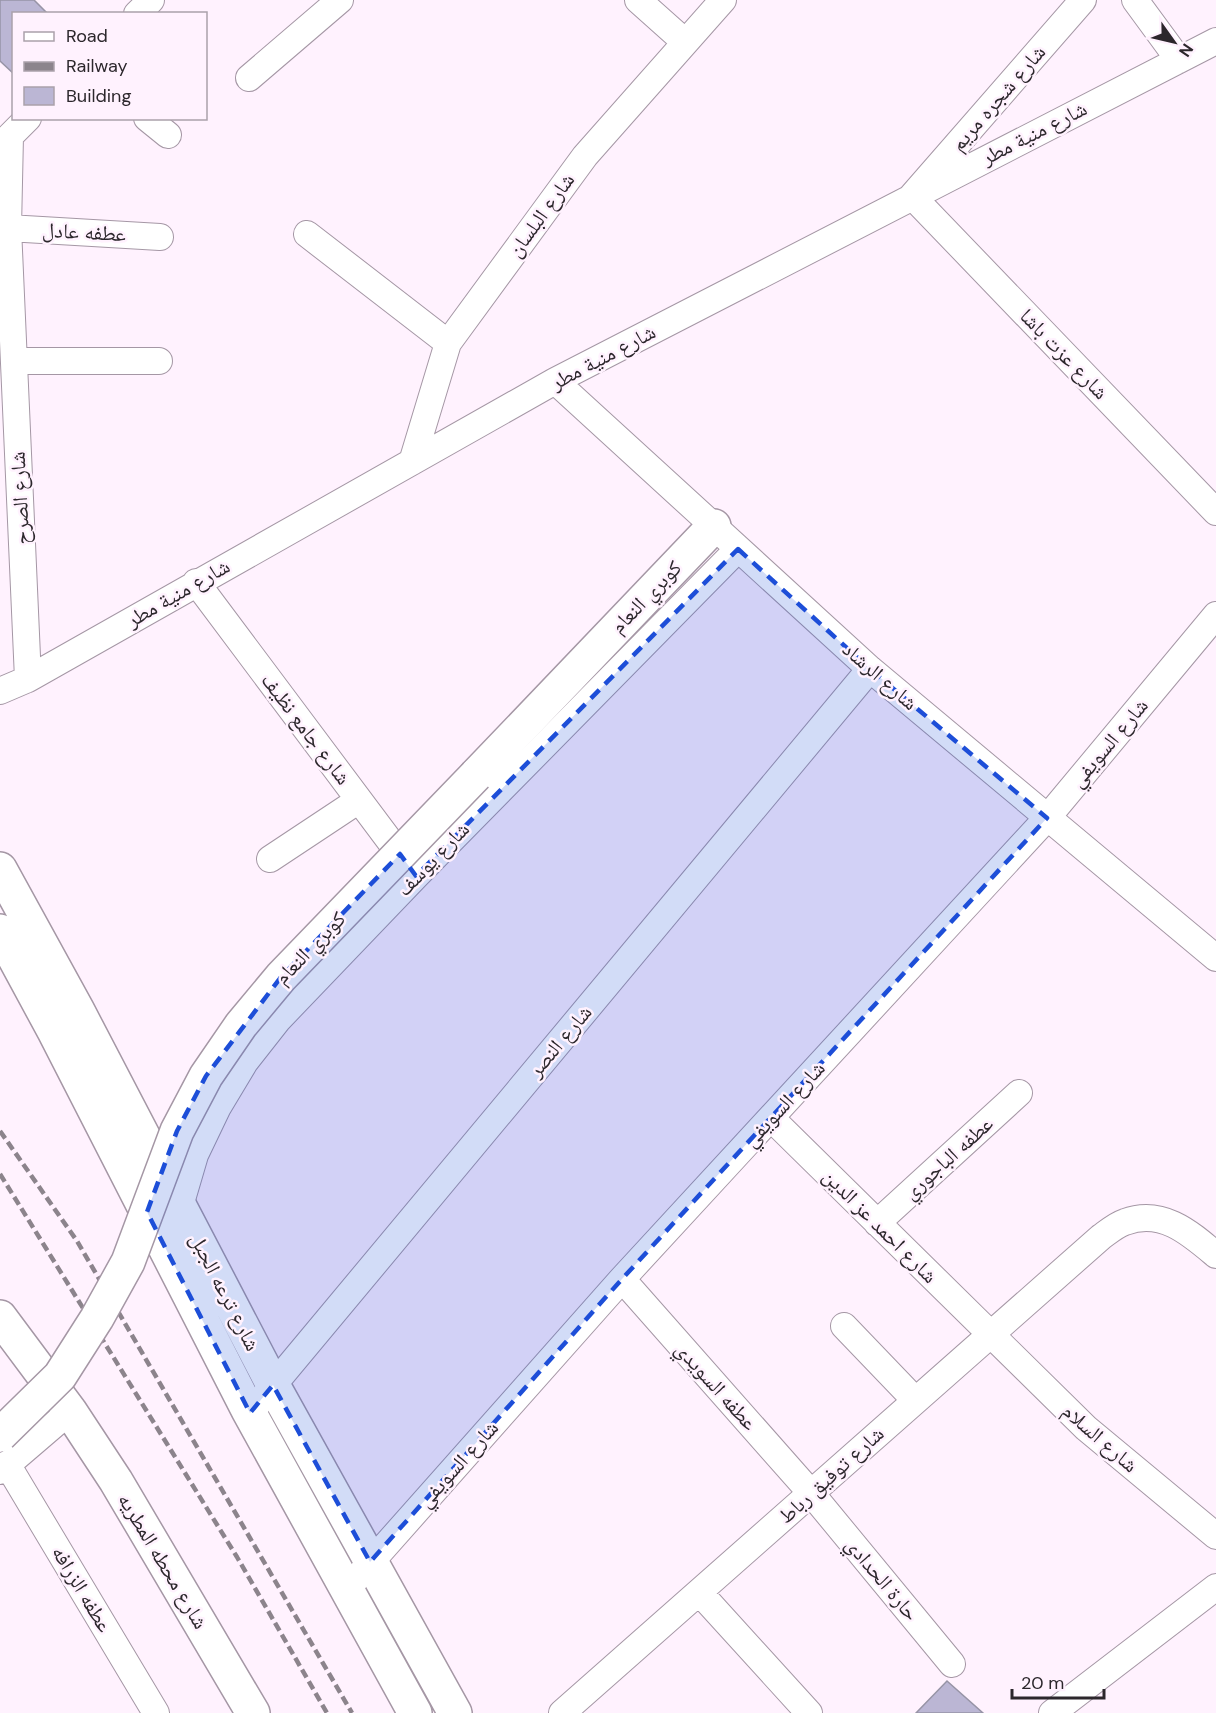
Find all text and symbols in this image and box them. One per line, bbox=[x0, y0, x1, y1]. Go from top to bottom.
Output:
legend bbox=[12, 12, 207, 120]
north arrow bbox=[1144, 12, 1204, 72]
text: Road bbox=[66, 24, 108, 48]
street label: شارع شجره مريم bbox=[944, 39, 1052, 157]
text: N bbox=[1174, 39, 1198, 61]
text: Railway bbox=[66, 54, 128, 78]
text: Building bbox=[66, 84, 131, 108]
street label: شارع منية مطر bbox=[975, 94, 1092, 172]
street label: شارع البلسان bbox=[501, 167, 581, 263]
street label: عطفه عادل bbox=[41, 216, 127, 248]
street label: شارع عزت باشا bbox=[1013, 302, 1115, 406]
street label: شارع منية مطر bbox=[545, 318, 660, 397]
street label: شارع الصرح bbox=[4, 451, 36, 545]
street label: شارع منية مطر bbox=[120, 552, 235, 634]
street label: كوبري النعام bbox=[604, 554, 690, 641]
street label: شارع الرشاد bbox=[836, 635, 924, 717]
street label: شارع جامع نظيف bbox=[255, 667, 357, 791]
street label: شارع السويفي bbox=[1063, 692, 1156, 795]
street label: شارع يوسف bbox=[390, 816, 476, 902]
street label: كوبري النعام bbox=[268, 905, 354, 992]
street label: شارع النصر bbox=[521, 999, 598, 1084]
street label: شارع السويفي bbox=[737, 1055, 833, 1155]
street label: عطفه الباجوري bbox=[897, 1110, 1001, 1208]
street label: شارع احمد عز الدين bbox=[816, 1162, 944, 1290]
street label: شارع ترعه الجبل bbox=[183, 1228, 267, 1356]
street label: عطفه السويدي bbox=[667, 1336, 764, 1438]
street label: شارع السلام bbox=[1056, 1397, 1144, 1479]
street label: شارع السويفي bbox=[411, 1414, 506, 1515]
street label: شارع توفيق رباط bbox=[772, 1420, 890, 1530]
street label: شارع محطه المطريه bbox=[111, 1488, 215, 1634]
street label: حارة الحدادي bbox=[837, 1531, 925, 1628]
street label: عطفه الزرافه bbox=[45, 1540, 119, 1638]
scale bar bbox=[1012, 1662, 1104, 1700]
text: 20 m bbox=[1021, 1671, 1064, 1695]

